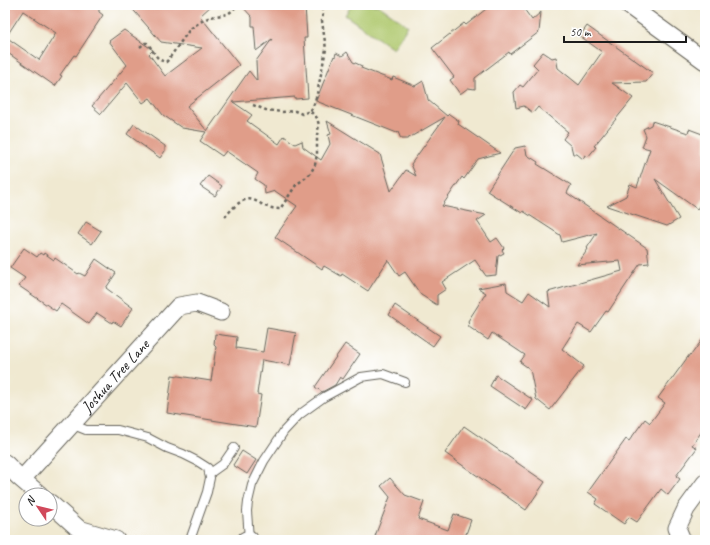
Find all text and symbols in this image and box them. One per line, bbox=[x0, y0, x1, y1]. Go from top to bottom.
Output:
scale bar bbox=[564, 18, 686, 44]
text: 50 m bbox=[570, 24, 592, 40]
street label: Joshua Tree Lane bbox=[76, 334, 155, 418]
north arrow bbox=[18, 487, 58, 527]
text: N bbox=[22, 493, 39, 508]

